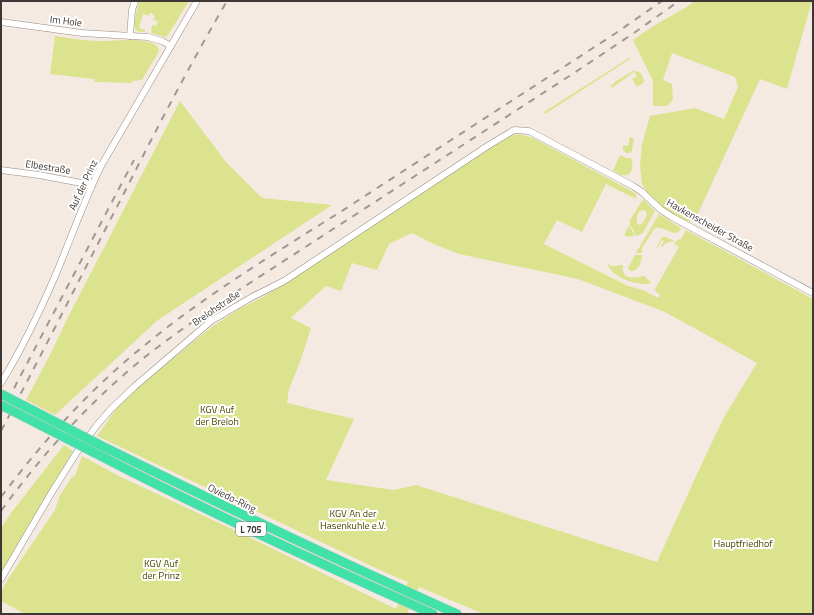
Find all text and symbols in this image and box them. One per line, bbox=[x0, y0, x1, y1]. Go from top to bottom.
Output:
street label: Im Hole bbox=[49, 12, 83, 30]
street label: Elbestraße bbox=[24, 156, 72, 178]
street label: Auf der Prinz bbox=[65, 157, 101, 213]
street label: Havkenscheider Straße bbox=[664, 195, 756, 255]
street label: Brelohstraße bbox=[189, 286, 243, 330]
park label: KGV Auf der Breloh bbox=[195, 402, 239, 429]
street label: Oviedo-Ring bbox=[205, 480, 259, 516]
park label: KGV An der Hasenkuhle e.V. bbox=[320, 506, 386, 533]
road number: L 705 bbox=[236, 522, 266, 536]
park label: Hauptfriedhof bbox=[713, 536, 773, 551]
park label: KGV Auf der Prinz bbox=[142, 556, 180, 583]

